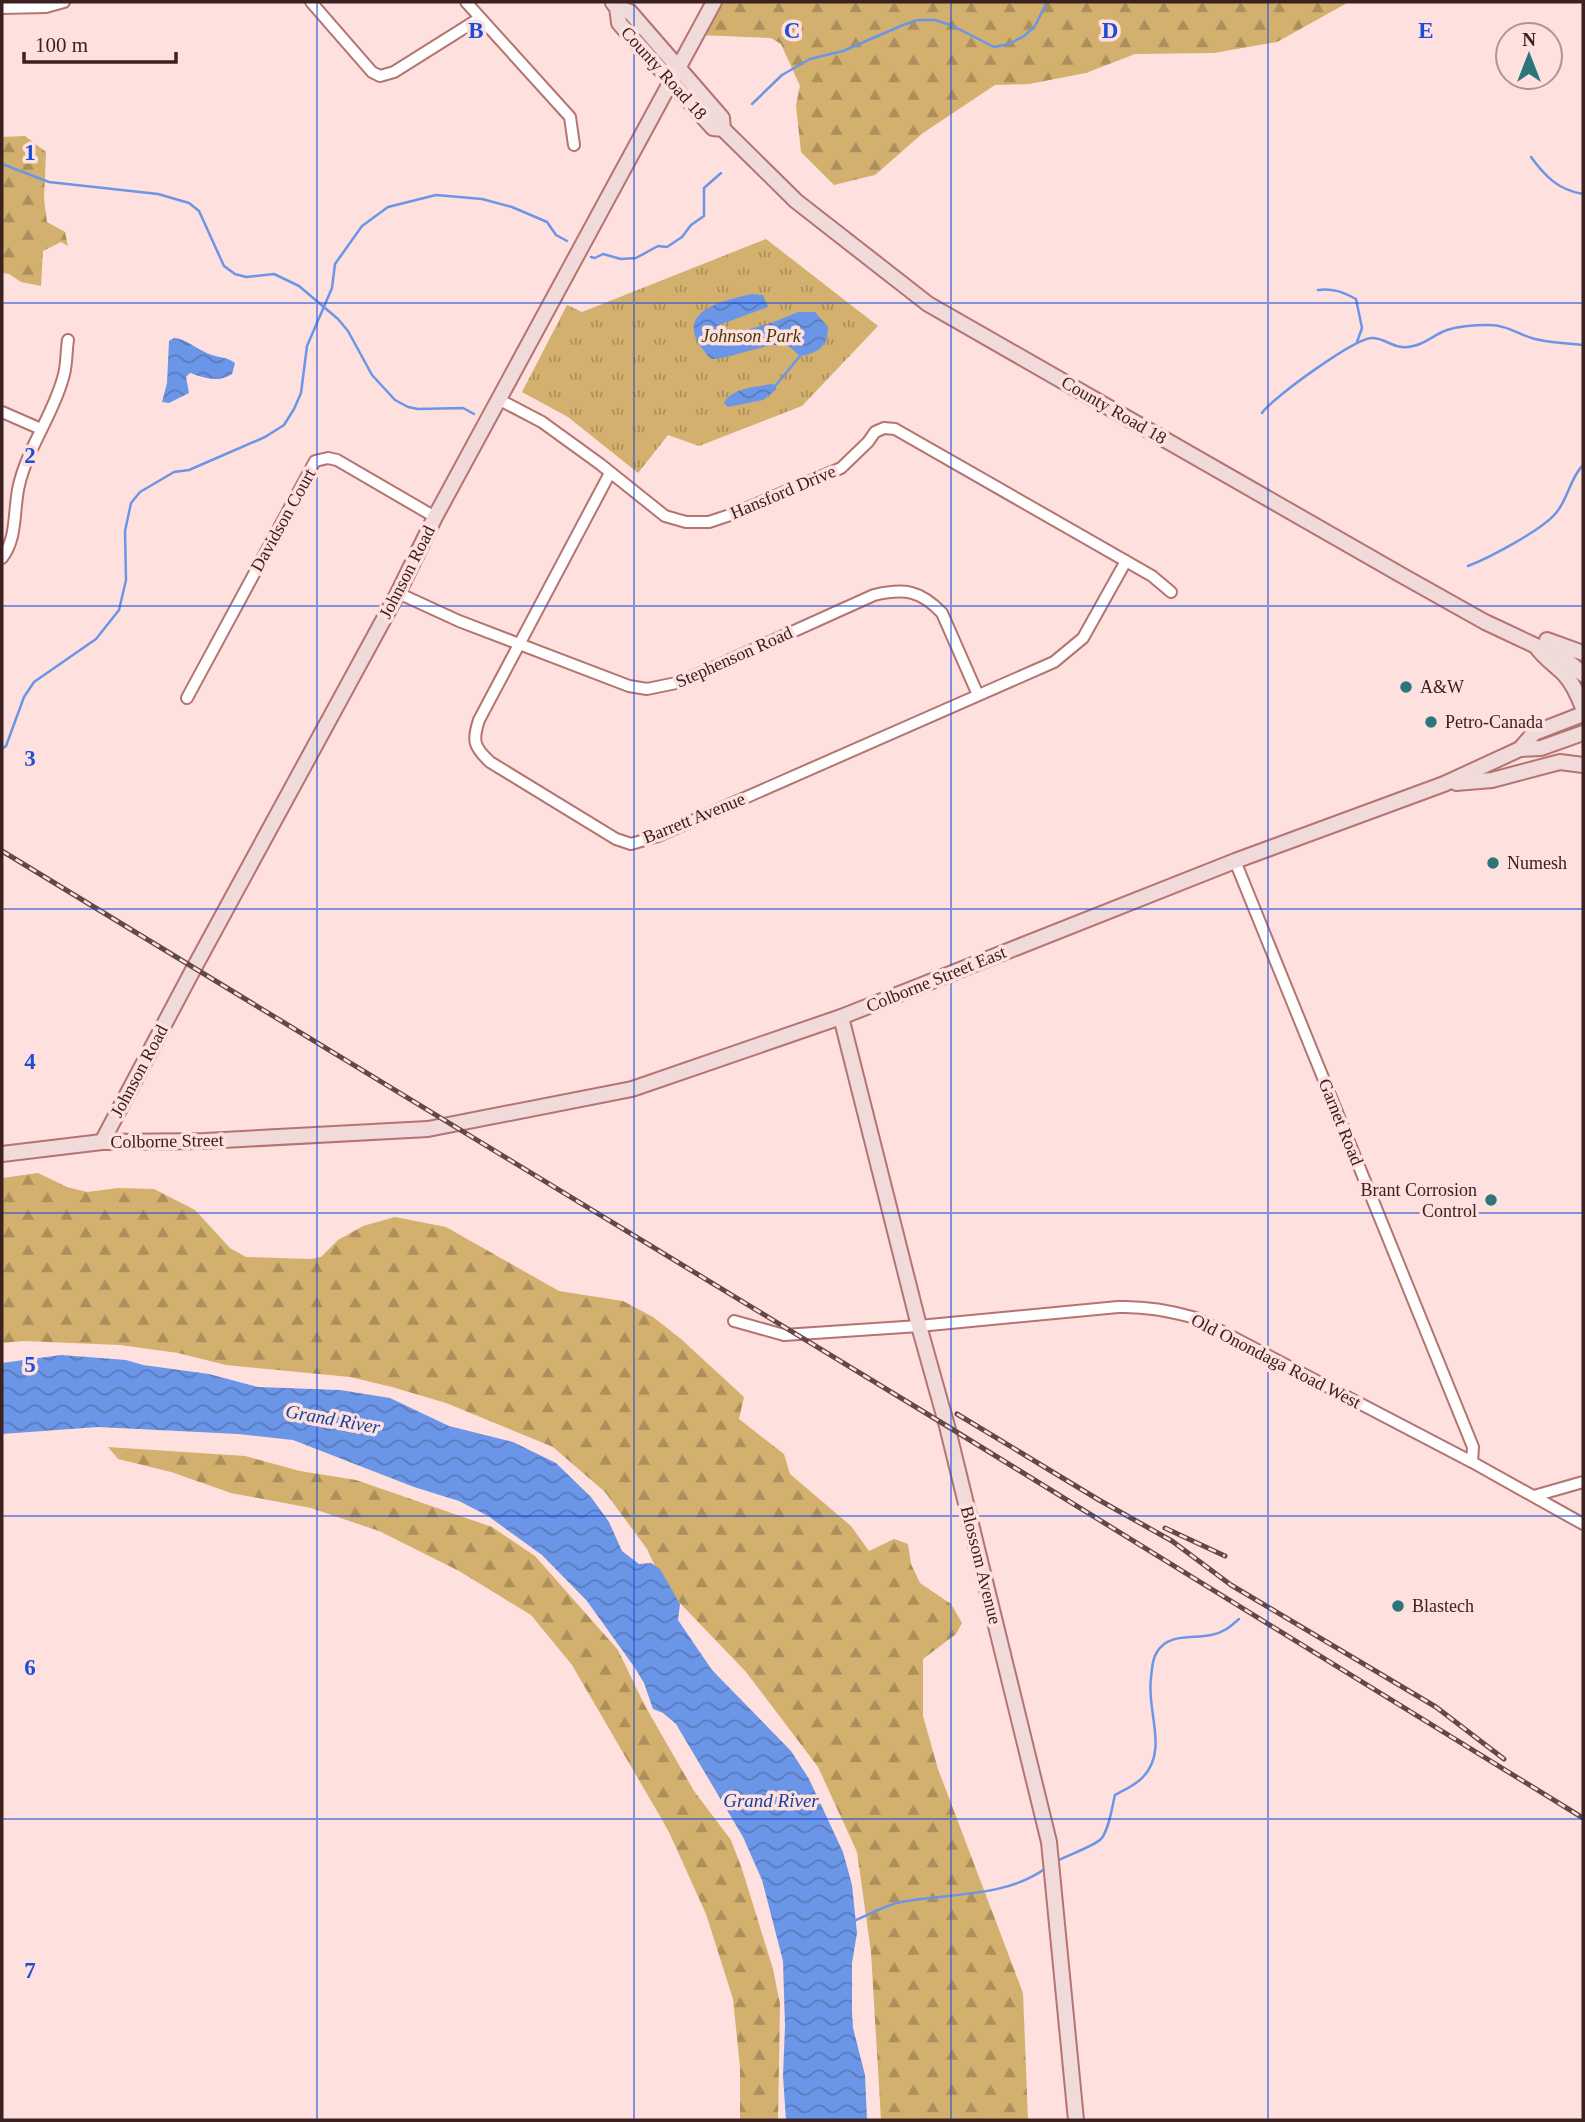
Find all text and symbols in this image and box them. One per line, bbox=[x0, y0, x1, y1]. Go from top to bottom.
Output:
text: B bbox=[468, 18, 484, 43]
text: C bbox=[784, 18, 800, 43]
text: D bbox=[1102, 18, 1118, 43]
text: E bbox=[1418, 18, 1434, 43]
scale bar bbox=[24, 21, 177, 65]
north arrow bbox=[1494, 21, 1564, 91]
street label: County Road 18 bbox=[617, 22, 711, 124]
text: N bbox=[1522, 29, 1536, 50]
text: 100 m bbox=[35, 33, 88, 57]
text: 1 bbox=[24, 140, 36, 165]
park label: Johnson Park bbox=[701, 326, 802, 346]
street label: County Road 18 bbox=[1058, 372, 1170, 448]
text: 2 bbox=[24, 443, 36, 468]
street label: Hansford Drive bbox=[727, 461, 839, 523]
street label: Davidson Court bbox=[246, 465, 320, 575]
street label: Johnson Road bbox=[375, 522, 439, 622]
street label: Stephenson Road bbox=[673, 622, 795, 692]
place label: A&W bbox=[1420, 677, 1464, 697]
marker: A&W bbox=[1398, 679, 1414, 695]
place label: Petro-Canada bbox=[1445, 712, 1543, 732]
marker: Petro-Canada bbox=[1423, 714, 1439, 730]
text: 3 bbox=[24, 746, 36, 771]
street label: Barrett Avenue bbox=[640, 788, 748, 848]
place label: Numesh bbox=[1507, 853, 1567, 873]
marker: Numesh bbox=[1485, 855, 1501, 871]
street label: Colborne Street East bbox=[863, 942, 1009, 1016]
street label: Johnson Road bbox=[106, 1021, 172, 1121]
text: 4 bbox=[24, 1049, 36, 1074]
street label: Garnet Road bbox=[1315, 1076, 1367, 1168]
street label: Colborne Street bbox=[110, 1130, 224, 1152]
place label: Brant Corrosion Control bbox=[1361, 1180, 1477, 1221]
marker: Brant Corrosion Control bbox=[1483, 1192, 1499, 1208]
street label: Old Onondaga Road West bbox=[1188, 1309, 1364, 1413]
text: 5 bbox=[24, 1352, 36, 1377]
water label: Grand River bbox=[284, 1400, 382, 1438]
street label: Blossom Avenue bbox=[957, 1504, 1005, 1626]
place label: Blastech bbox=[1412, 1596, 1474, 1616]
marker: Blastech bbox=[1390, 1598, 1406, 1614]
text: 6 bbox=[24, 1655, 36, 1680]
water label: Grand River bbox=[723, 1790, 819, 1811]
text: 7 bbox=[24, 1958, 36, 1983]

